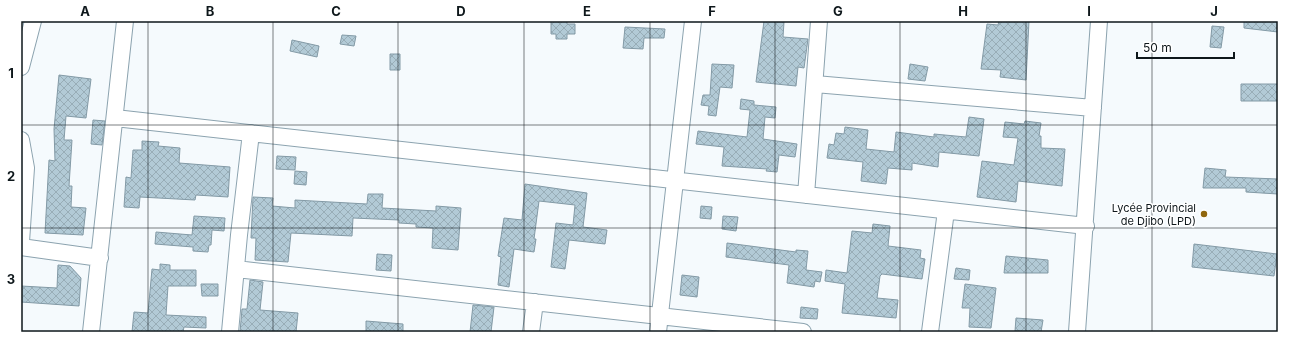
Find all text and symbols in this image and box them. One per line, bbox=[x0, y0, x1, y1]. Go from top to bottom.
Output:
text: A bbox=[80, 3, 90, 19]
text: B bbox=[206, 3, 215, 19]
text: C bbox=[331, 3, 341, 19]
text: D bbox=[456, 3, 466, 19]
text: E bbox=[583, 3, 591, 19]
text: F bbox=[708, 3, 716, 19]
text: G bbox=[833, 3, 843, 19]
text: H bbox=[958, 3, 968, 19]
text: I bbox=[1087, 3, 1091, 19]
text: J bbox=[1210, 3, 1218, 19]
scale bar bbox=[1137, 34, 1234, 60]
text: 50 m bbox=[1143, 40, 1172, 55]
text: 1 bbox=[8, 65, 14, 81]
text: 2 bbox=[7, 168, 15, 184]
place label: Lycée Provincial de Djibo (LPD) bbox=[1112, 201, 1196, 228]
marker: Lycée Provincial de Djibo (LPD) bbox=[1199, 209, 1209, 219]
text: 3 bbox=[7, 271, 15, 287]

